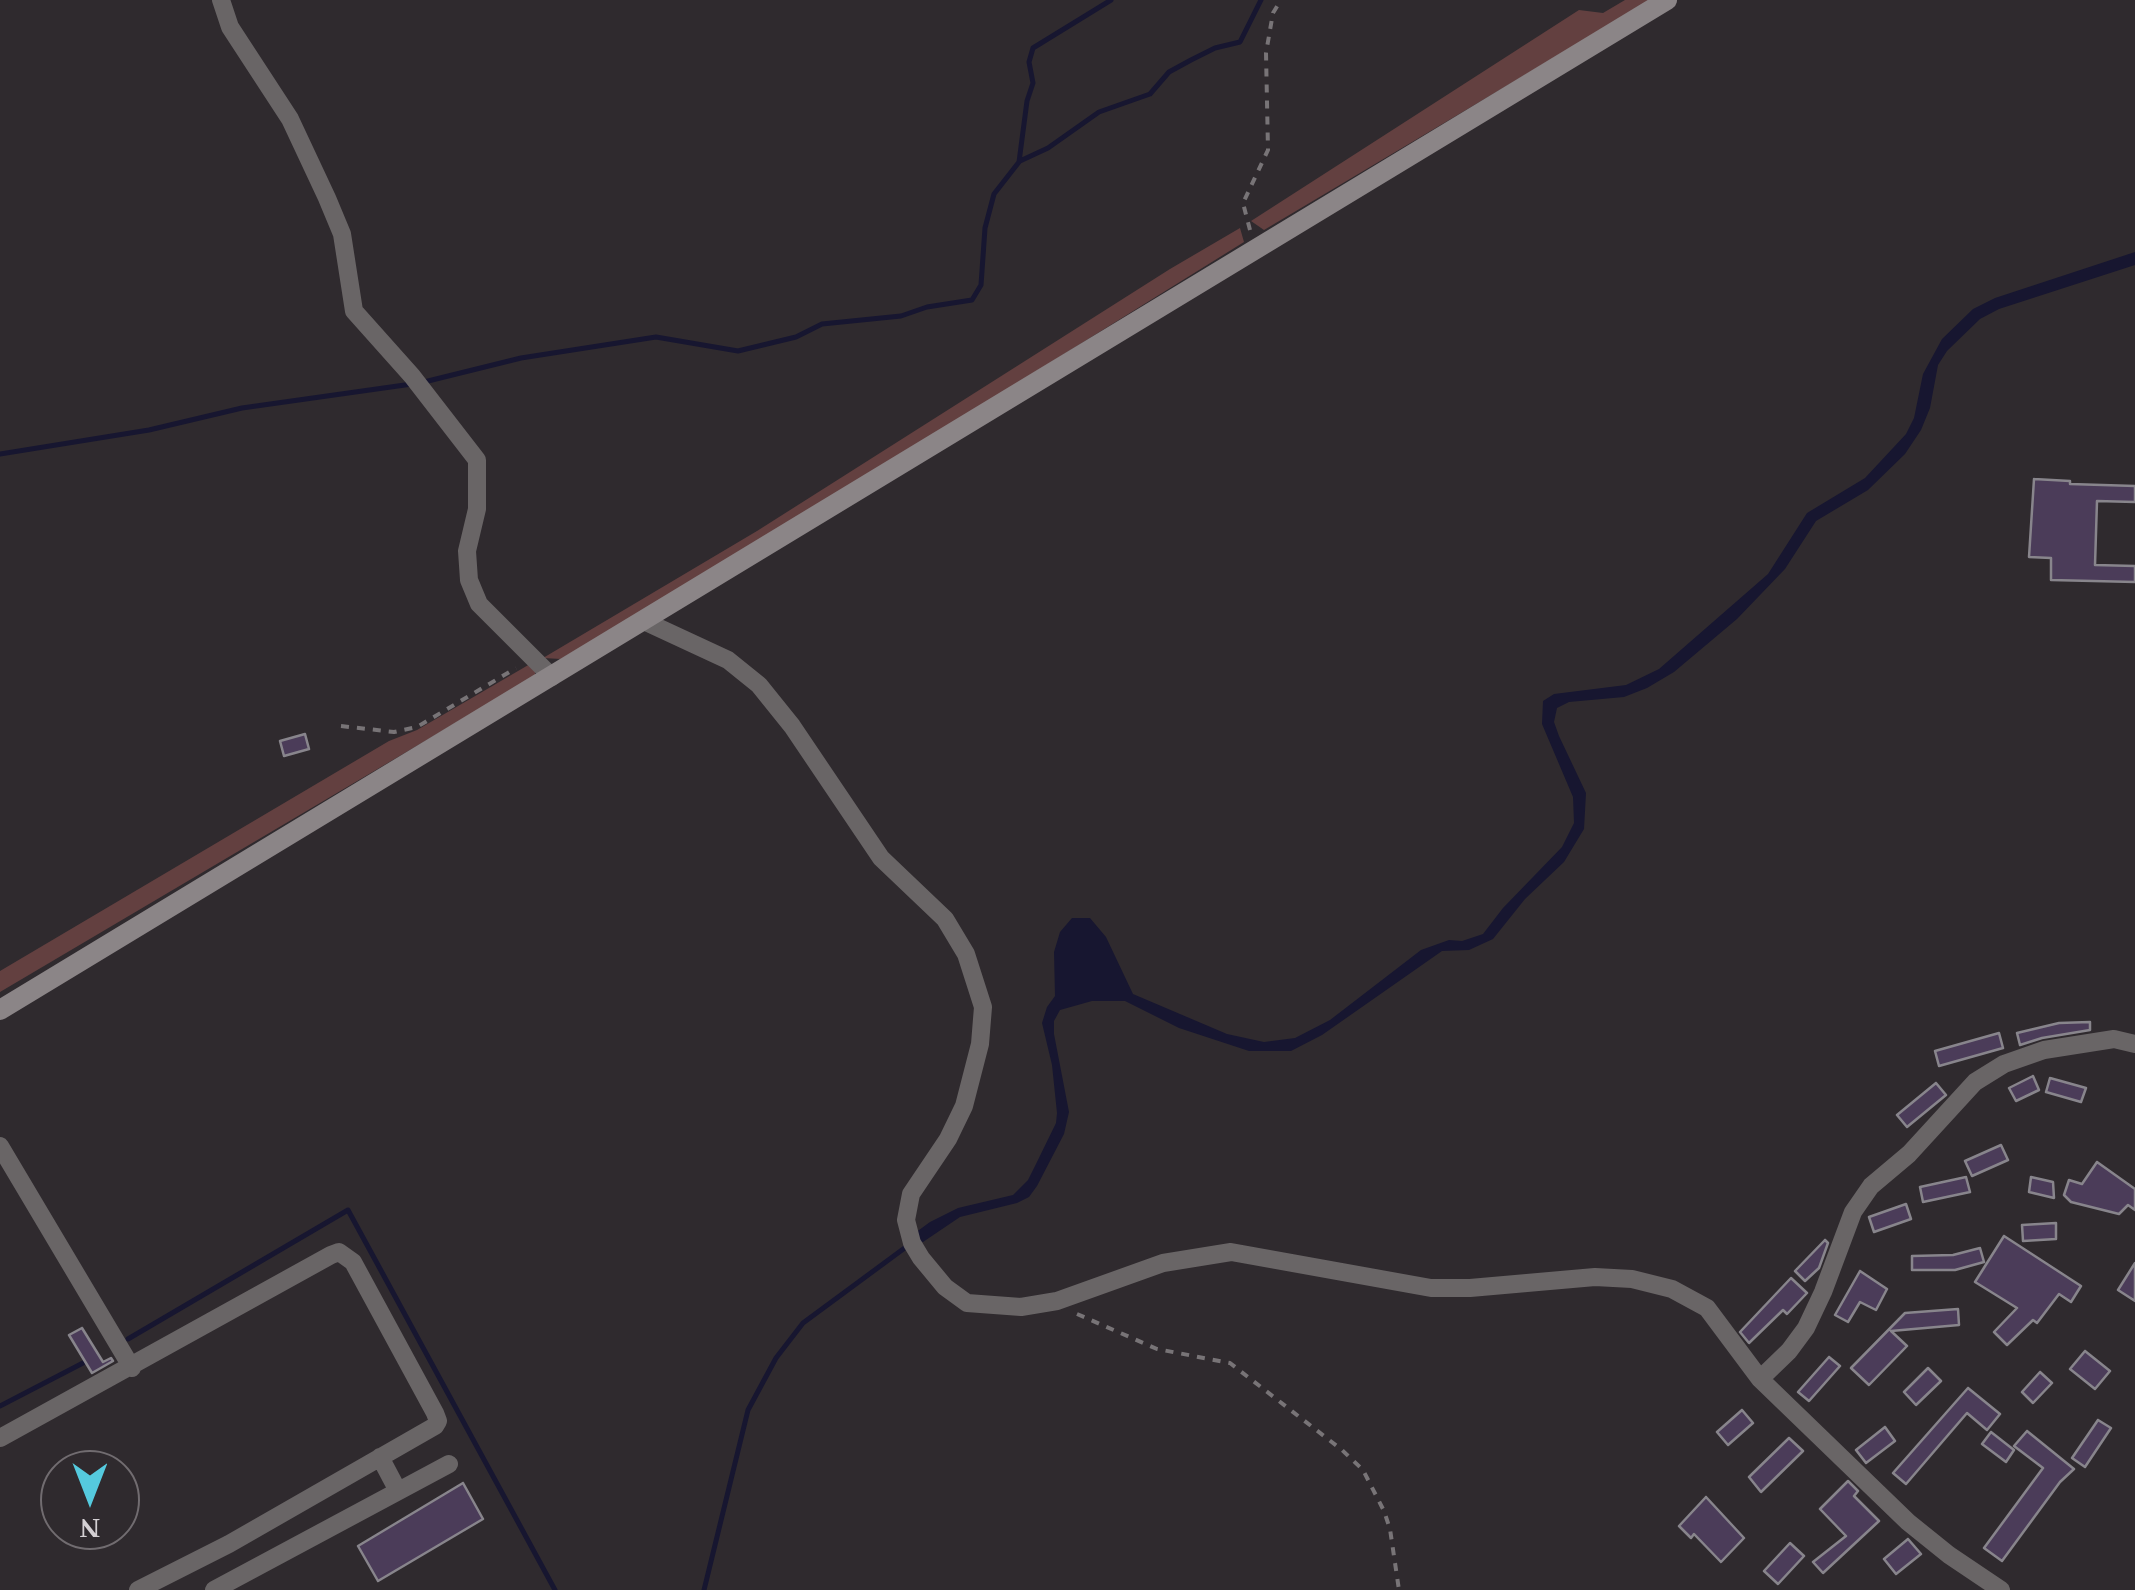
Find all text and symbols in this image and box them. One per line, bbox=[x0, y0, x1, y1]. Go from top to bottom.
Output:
north arrow bbox=[40, 1450, 140, 1550]
text: N bbox=[80, 1513, 100, 1544]

